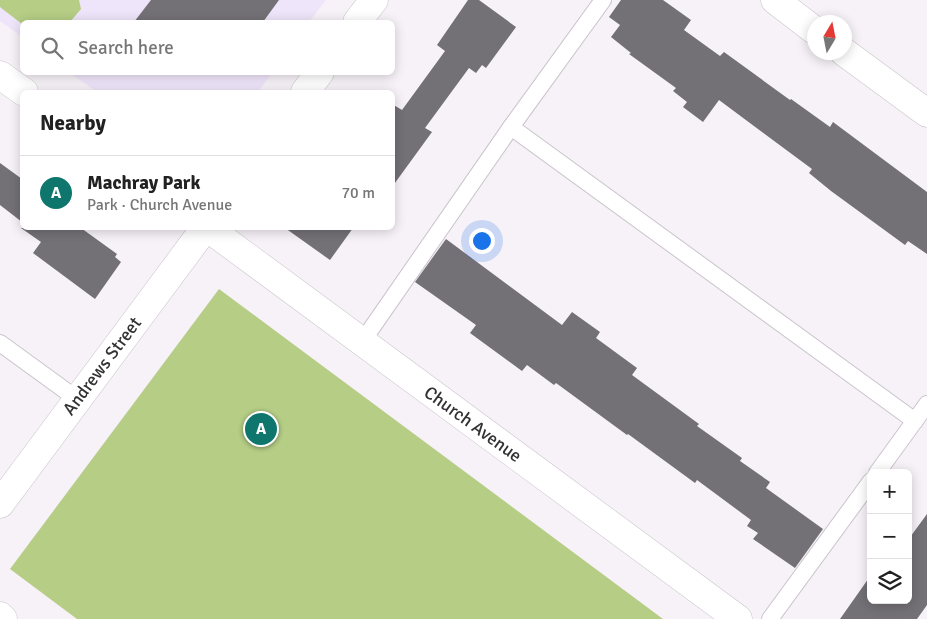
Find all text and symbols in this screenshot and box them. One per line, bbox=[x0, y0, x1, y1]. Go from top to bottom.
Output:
north arrow bbox=[807, 15, 852, 60]
search box bbox=[20, 20, 395, 75]
icon: search bbox=[38, 34, 66, 62]
text: Search here bbox=[78, 36, 174, 60]
text: Nearby bbox=[40, 110, 106, 136]
text: Machray Park bbox=[87, 171, 200, 195]
text: A bbox=[51, 183, 61, 203]
text: 70 m bbox=[341, 183, 375, 203]
text: Park · Church Avenue bbox=[87, 195, 232, 215]
your location bbox=[469, 228, 495, 254]
street label: Andrews Street bbox=[58, 313, 146, 419]
street label: Church Avenue bbox=[420, 381, 526, 467]
pin: A bbox=[245, 410, 277, 448]
map controls bbox=[867, 469, 912, 604]
button: + bbox=[867, 469, 912, 514]
button: − bbox=[867, 514, 912, 559]
button: layers bbox=[867, 559, 912, 604]

